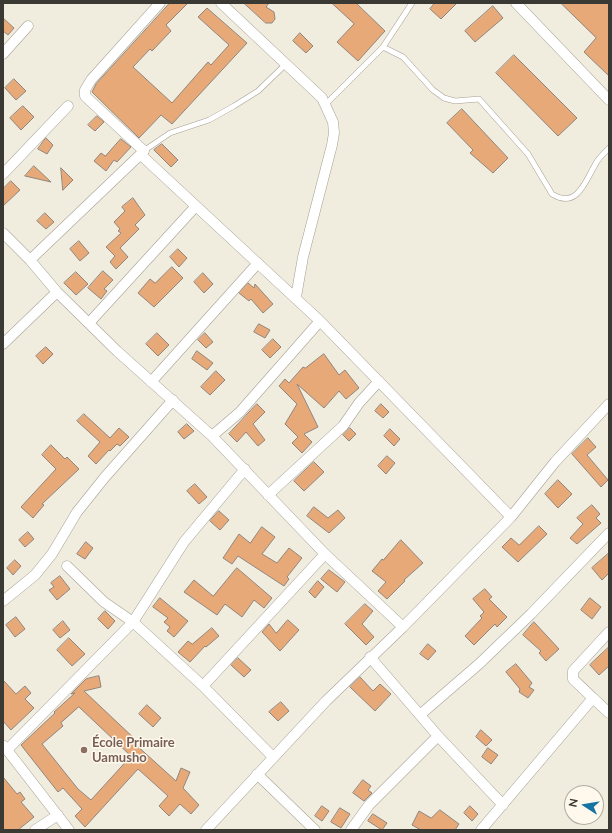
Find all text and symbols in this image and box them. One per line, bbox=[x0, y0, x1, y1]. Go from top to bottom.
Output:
place label: École Primaire Uamusho bbox=[92, 735, 175, 766]
marker: École Primaire Uamusho bbox=[79, 745, 89, 755]
north arrow bbox=[564, 785, 604, 825]
text: N bbox=[566, 797, 580, 808]

